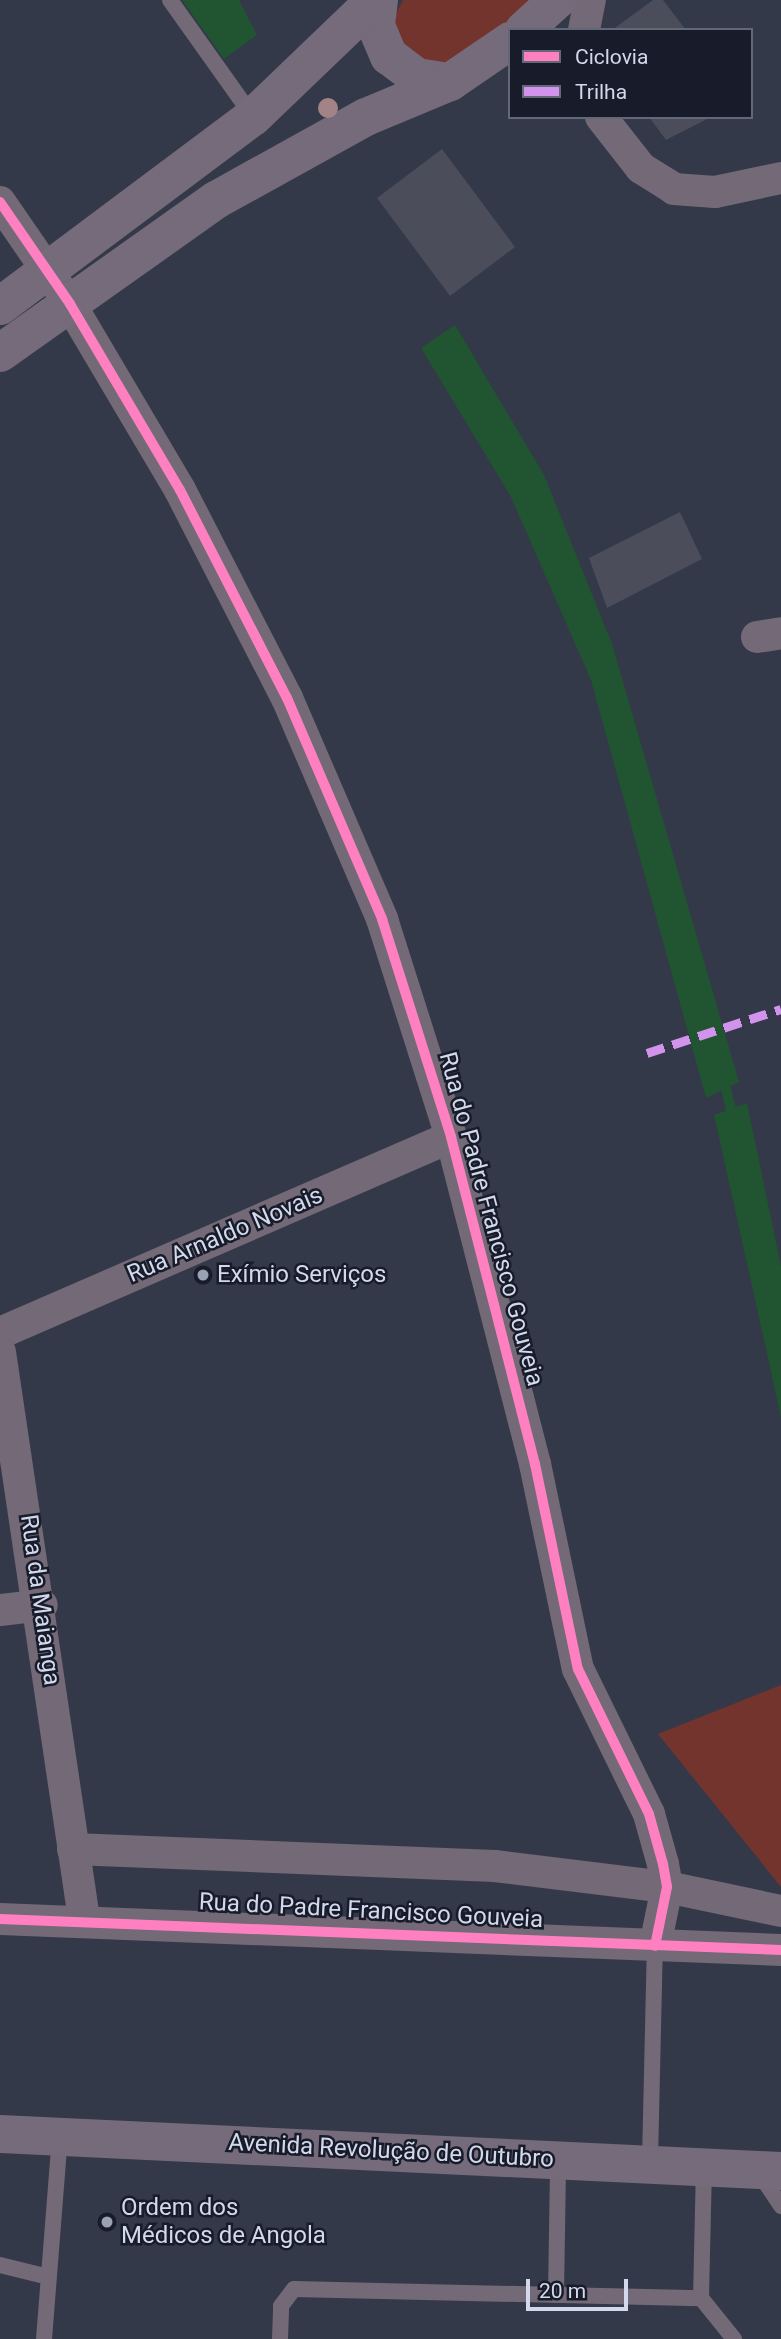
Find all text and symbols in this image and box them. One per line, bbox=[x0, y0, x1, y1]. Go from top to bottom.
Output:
legend bbox=[508, 28, 753, 119]
text: Ciclovia bbox=[575, 45, 648, 69]
text: Trilha bbox=[575, 80, 627, 104]
street label: Rua do Padre Francisco Gouveia bbox=[432, 1049, 550, 1389]
street label: Rua Arnaldo Novais bbox=[123, 1181, 327, 1289]
place label: Exímio Serviços bbox=[217, 1261, 386, 1289]
marker: Exímio Serviços bbox=[195, 1267, 211, 1283]
street label: Rua da Maianga bbox=[14, 1513, 66, 1687]
street label: Rua do Padre Francisco Gouveia bbox=[198, 1888, 544, 1934]
street label: Avenida Revolução de Outubro bbox=[228, 2128, 554, 2174]
place label: Ordem dos Médicos de Angola bbox=[121, 2194, 326, 2250]
marker: Ordem dos Médicos de Angola bbox=[99, 2214, 115, 2230]
scale bar bbox=[529, 2266, 630, 2310]
text: 20 m bbox=[539, 2279, 586, 2303]

